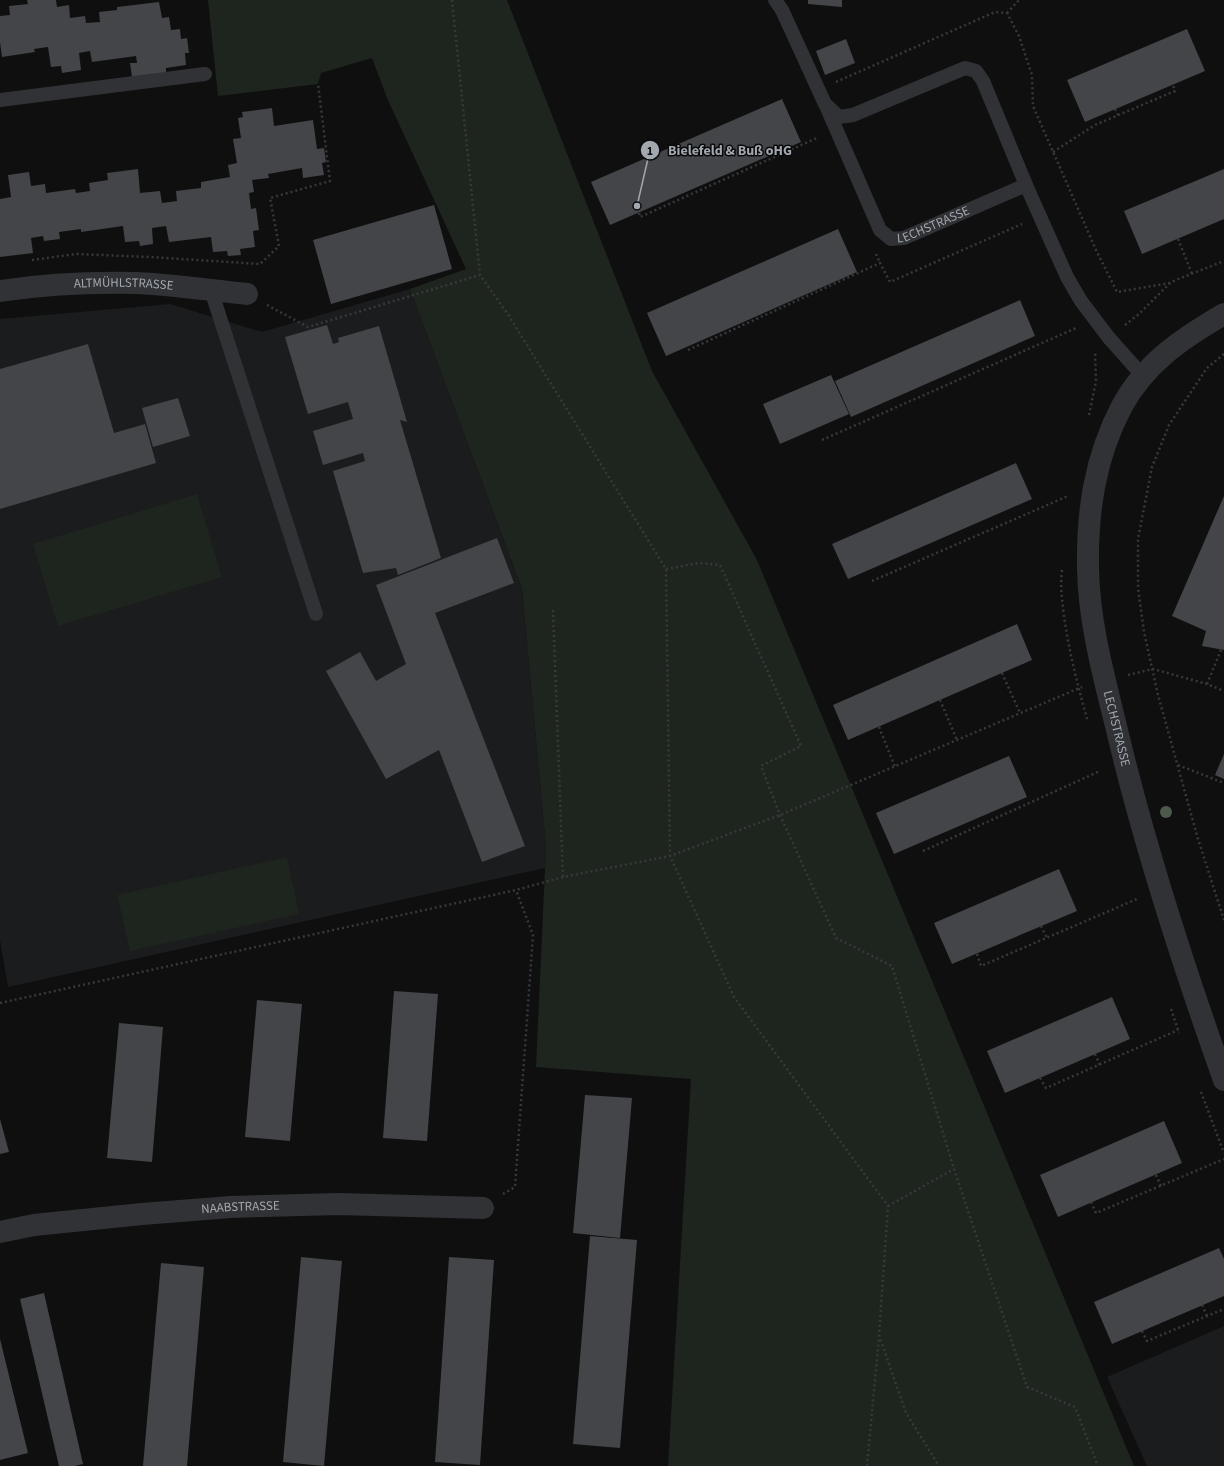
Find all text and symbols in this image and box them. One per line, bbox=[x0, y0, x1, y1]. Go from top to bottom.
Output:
callout: Bielefeld & Buß oHG bbox=[640, 137, 799, 163]
text: Bielefeld & Buß oHG bbox=[668, 141, 792, 161]
text: 1 bbox=[647, 143, 653, 160]
street label: LECHSTRASSE bbox=[896, 202, 972, 248]
street label: ALTMÜHLSTRASSE bbox=[73, 274, 174, 295]
street label: LECHSTRASSE bbox=[1099, 689, 1135, 769]
street label: NAABSTRASSE bbox=[201, 1197, 280, 1218]

